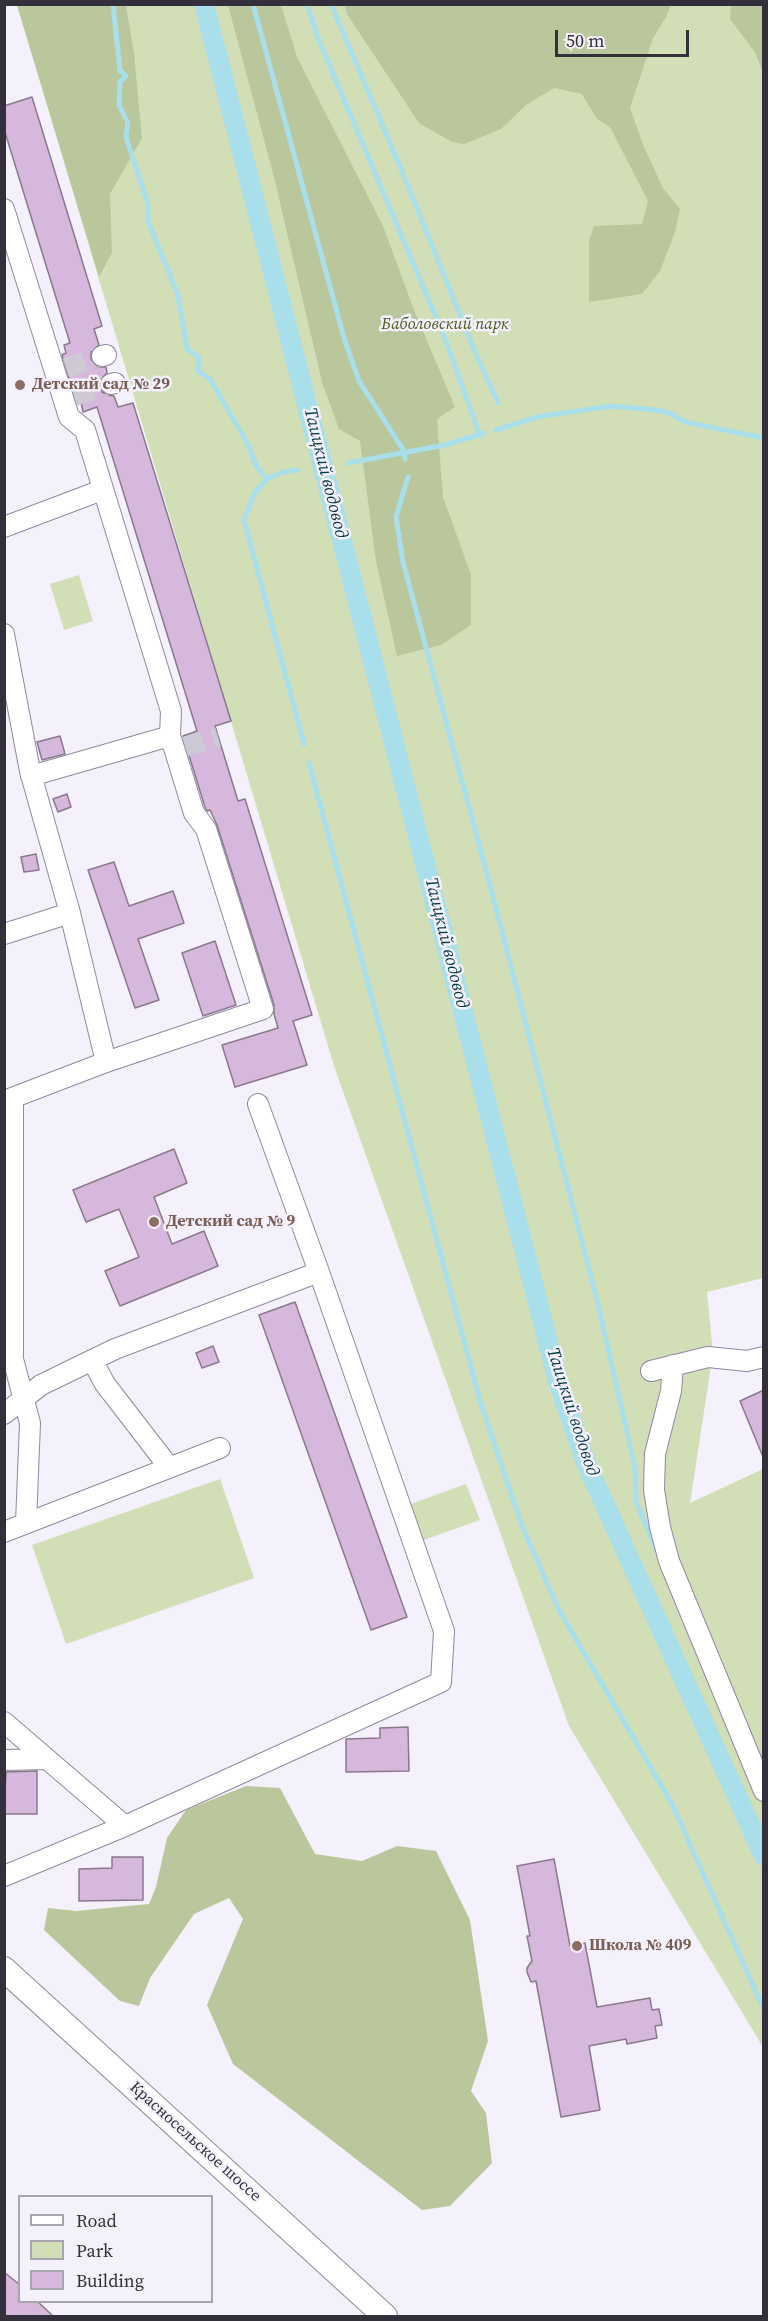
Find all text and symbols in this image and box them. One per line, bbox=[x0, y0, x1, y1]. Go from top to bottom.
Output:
scale bar bbox=[558, 18, 692, 56]
text: 50 m bbox=[566, 28, 604, 53]
park label: Баболовский парк bbox=[381, 315, 509, 335]
place label: Детский сад № 29 bbox=[32, 375, 170, 395]
marker: Детский сад № 29 bbox=[13, 378, 27, 392]
water label: Таицкий водовод bbox=[298, 406, 352, 540]
water label: Таицкий водовод bbox=[419, 876, 473, 1010]
place label: Детский сад № 9 bbox=[166, 1212, 295, 1232]
marker: Детский сад № 9 bbox=[147, 1215, 161, 1229]
water label: Таицкий водовод bbox=[541, 1345, 603, 1479]
place label: Школа № 409 bbox=[589, 1936, 691, 1956]
marker: Школа № 409 bbox=[570, 1939, 584, 1953]
street label: Красносельское шоссе bbox=[125, 2078, 265, 2206]
legend bbox=[18, 2195, 213, 2303]
text: Road bbox=[76, 2208, 117, 2233]
text: Park bbox=[76, 2238, 113, 2263]
text: Building bbox=[76, 2268, 144, 2293]

